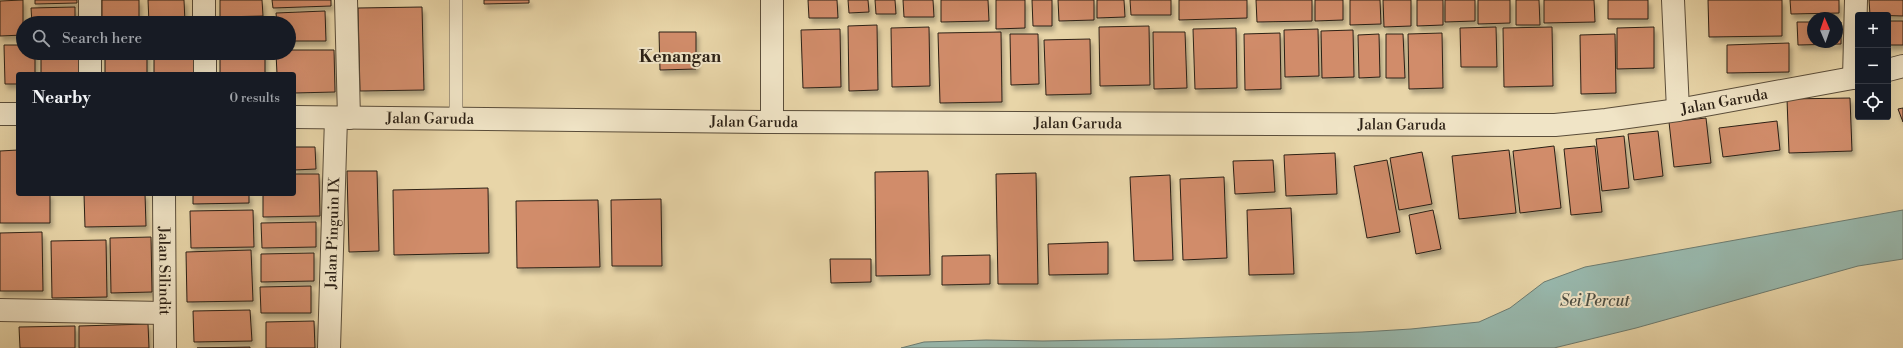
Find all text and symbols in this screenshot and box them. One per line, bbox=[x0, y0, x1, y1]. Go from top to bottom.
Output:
north arrow bbox=[1807, 12, 1843, 48]
map controls bbox=[1855, 12, 1891, 120]
button: + bbox=[1855, 12, 1891, 48]
search box bbox=[16, 16, 296, 60]
icon: search bbox=[30, 27, 52, 49]
text: Search here bbox=[62, 29, 142, 48]
district label: Kenangan bbox=[639, 46, 722, 68]
button: − bbox=[1855, 48, 1891, 84]
street label: Jalan Garuda bbox=[1678, 84, 1770, 119]
button: locate bbox=[1855, 84, 1891, 120]
text: Nearby bbox=[32, 87, 91, 109]
text: 0 results bbox=[229, 90, 280, 106]
street label: Jalan Garuda bbox=[385, 108, 475, 128]
street label: Jalan Garuda bbox=[709, 112, 799, 132]
street label: Jalan Garuda bbox=[1033, 113, 1123, 133]
street label: Jalan Garuda bbox=[1357, 115, 1447, 134]
street label: Jalan Pinguin IX bbox=[321, 176, 344, 290]
street label: Jalan Silindit bbox=[155, 226, 174, 316]
water label: Sei Percut bbox=[1560, 291, 1631, 311]

